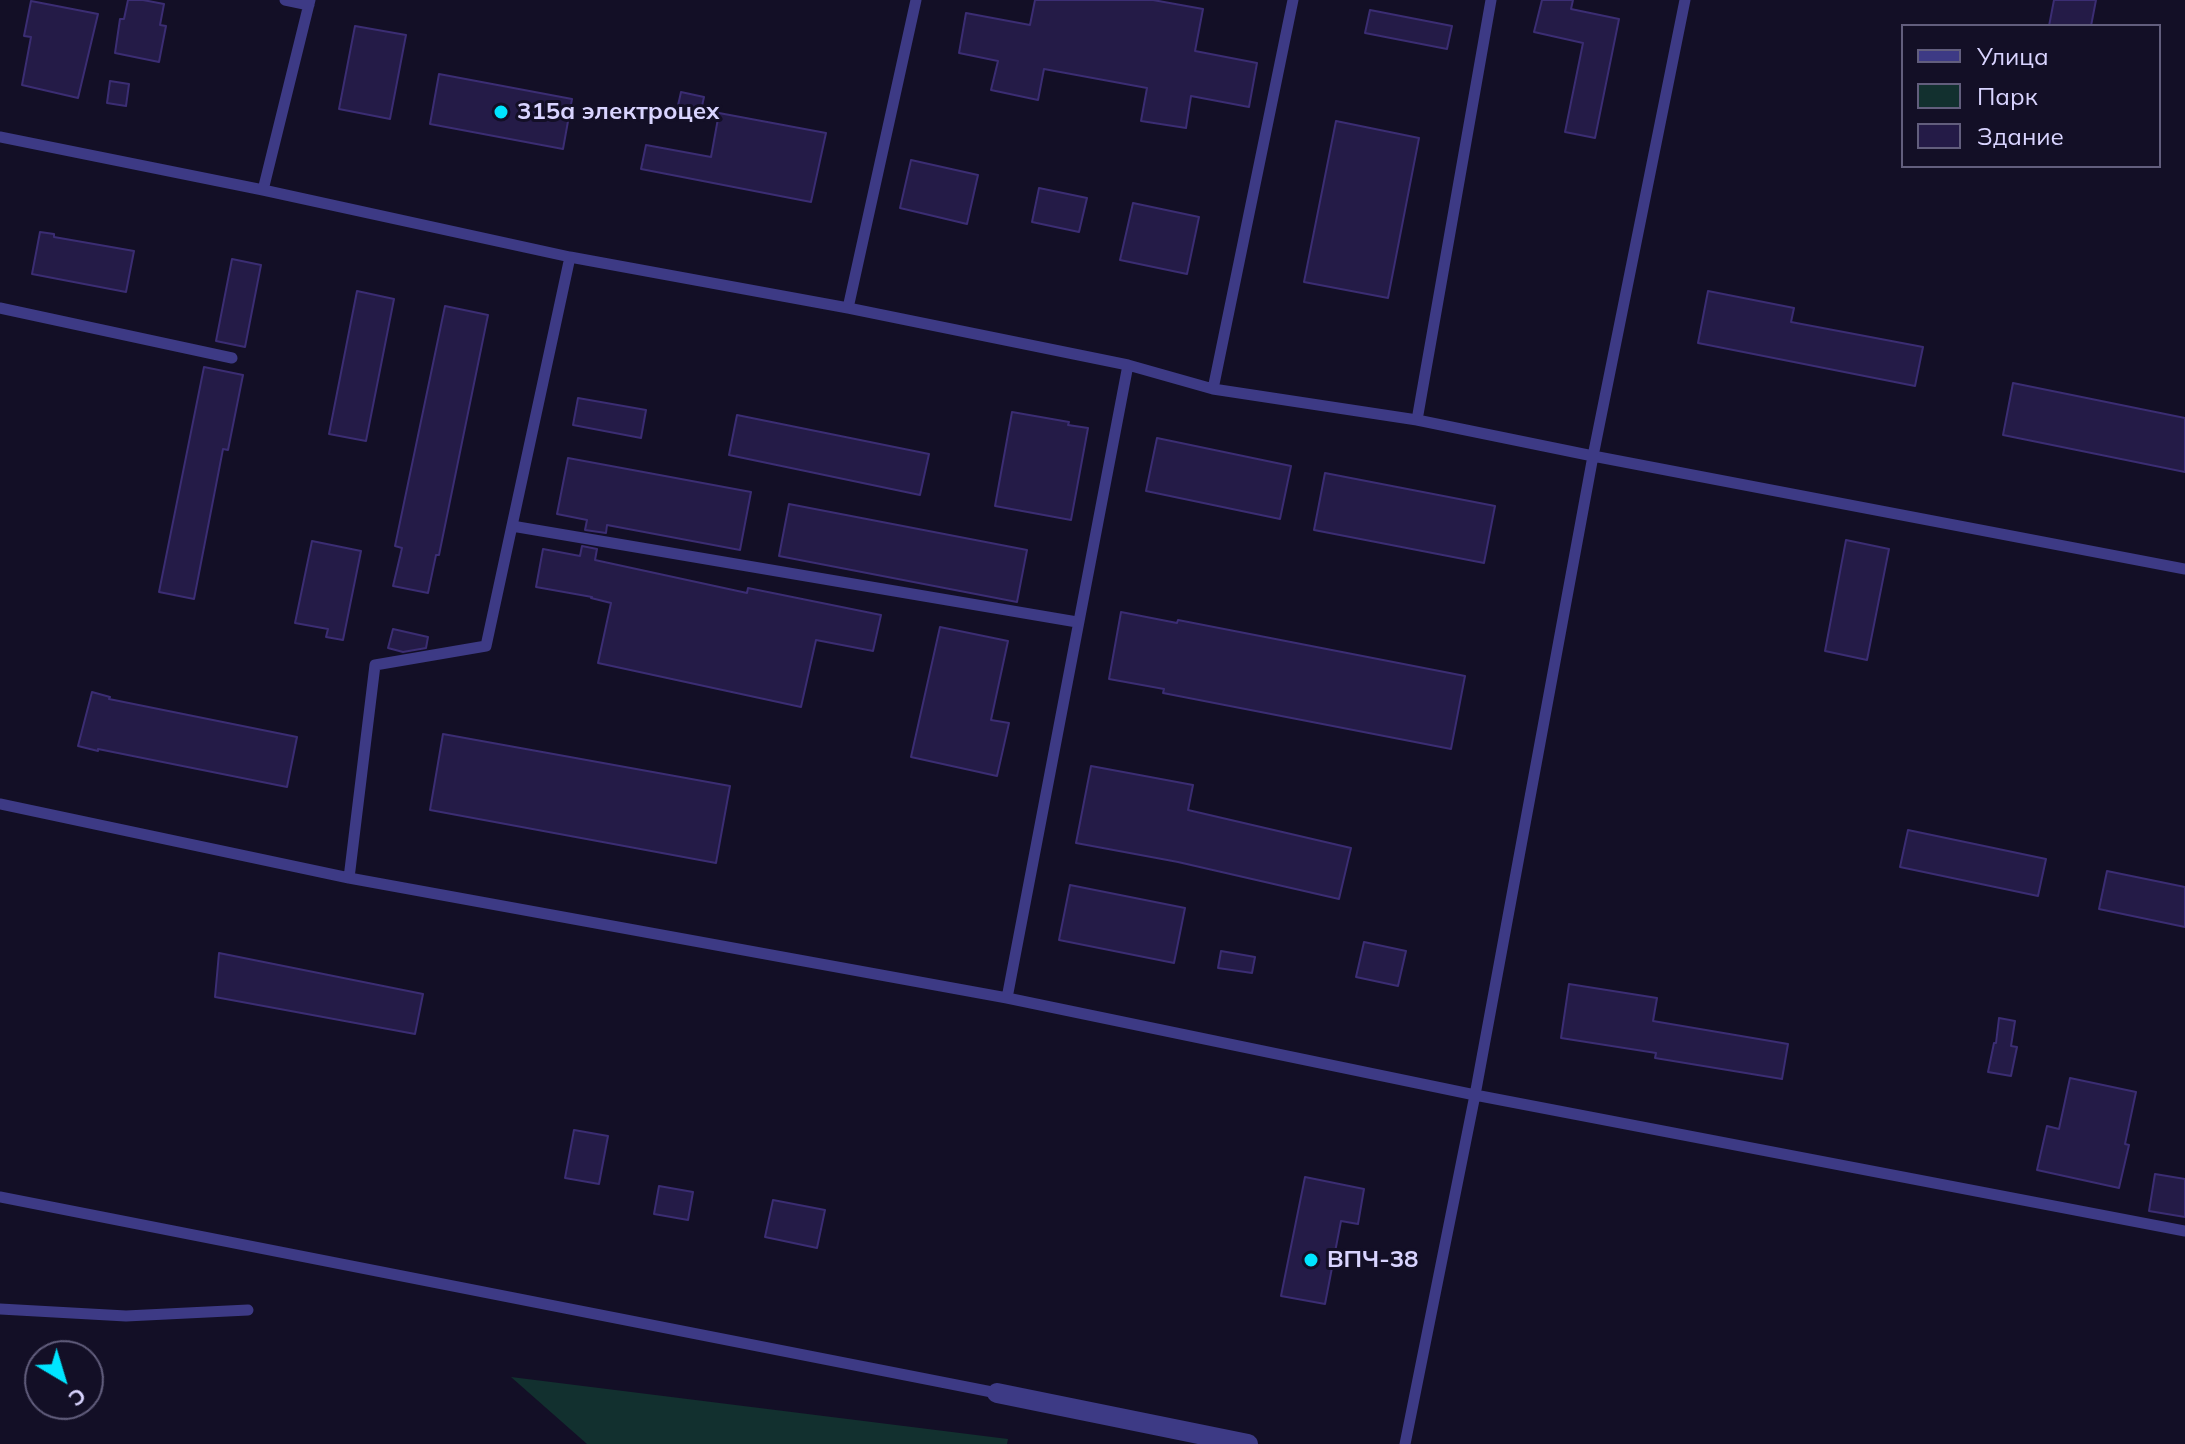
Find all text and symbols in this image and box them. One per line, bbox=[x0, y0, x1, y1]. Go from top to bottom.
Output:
legend bbox=[1901, 24, 2161, 168]
text: Улица bbox=[1977, 41, 2049, 71]
text: Парк bbox=[1977, 81, 2038, 111]
place label: 315a электроцех bbox=[517, 98, 720, 126]
marker: 315a электроцех bbox=[492, 103, 510, 121]
text: Здание bbox=[1977, 121, 2064, 151]
place label: ВПЧ-38 bbox=[1327, 1246, 1418, 1274]
marker: ВПЧ-38 bbox=[1302, 1251, 1320, 1269]
north arrow bbox=[24, 1340, 104, 1420]
text: С bbox=[63, 1382, 92, 1413]

